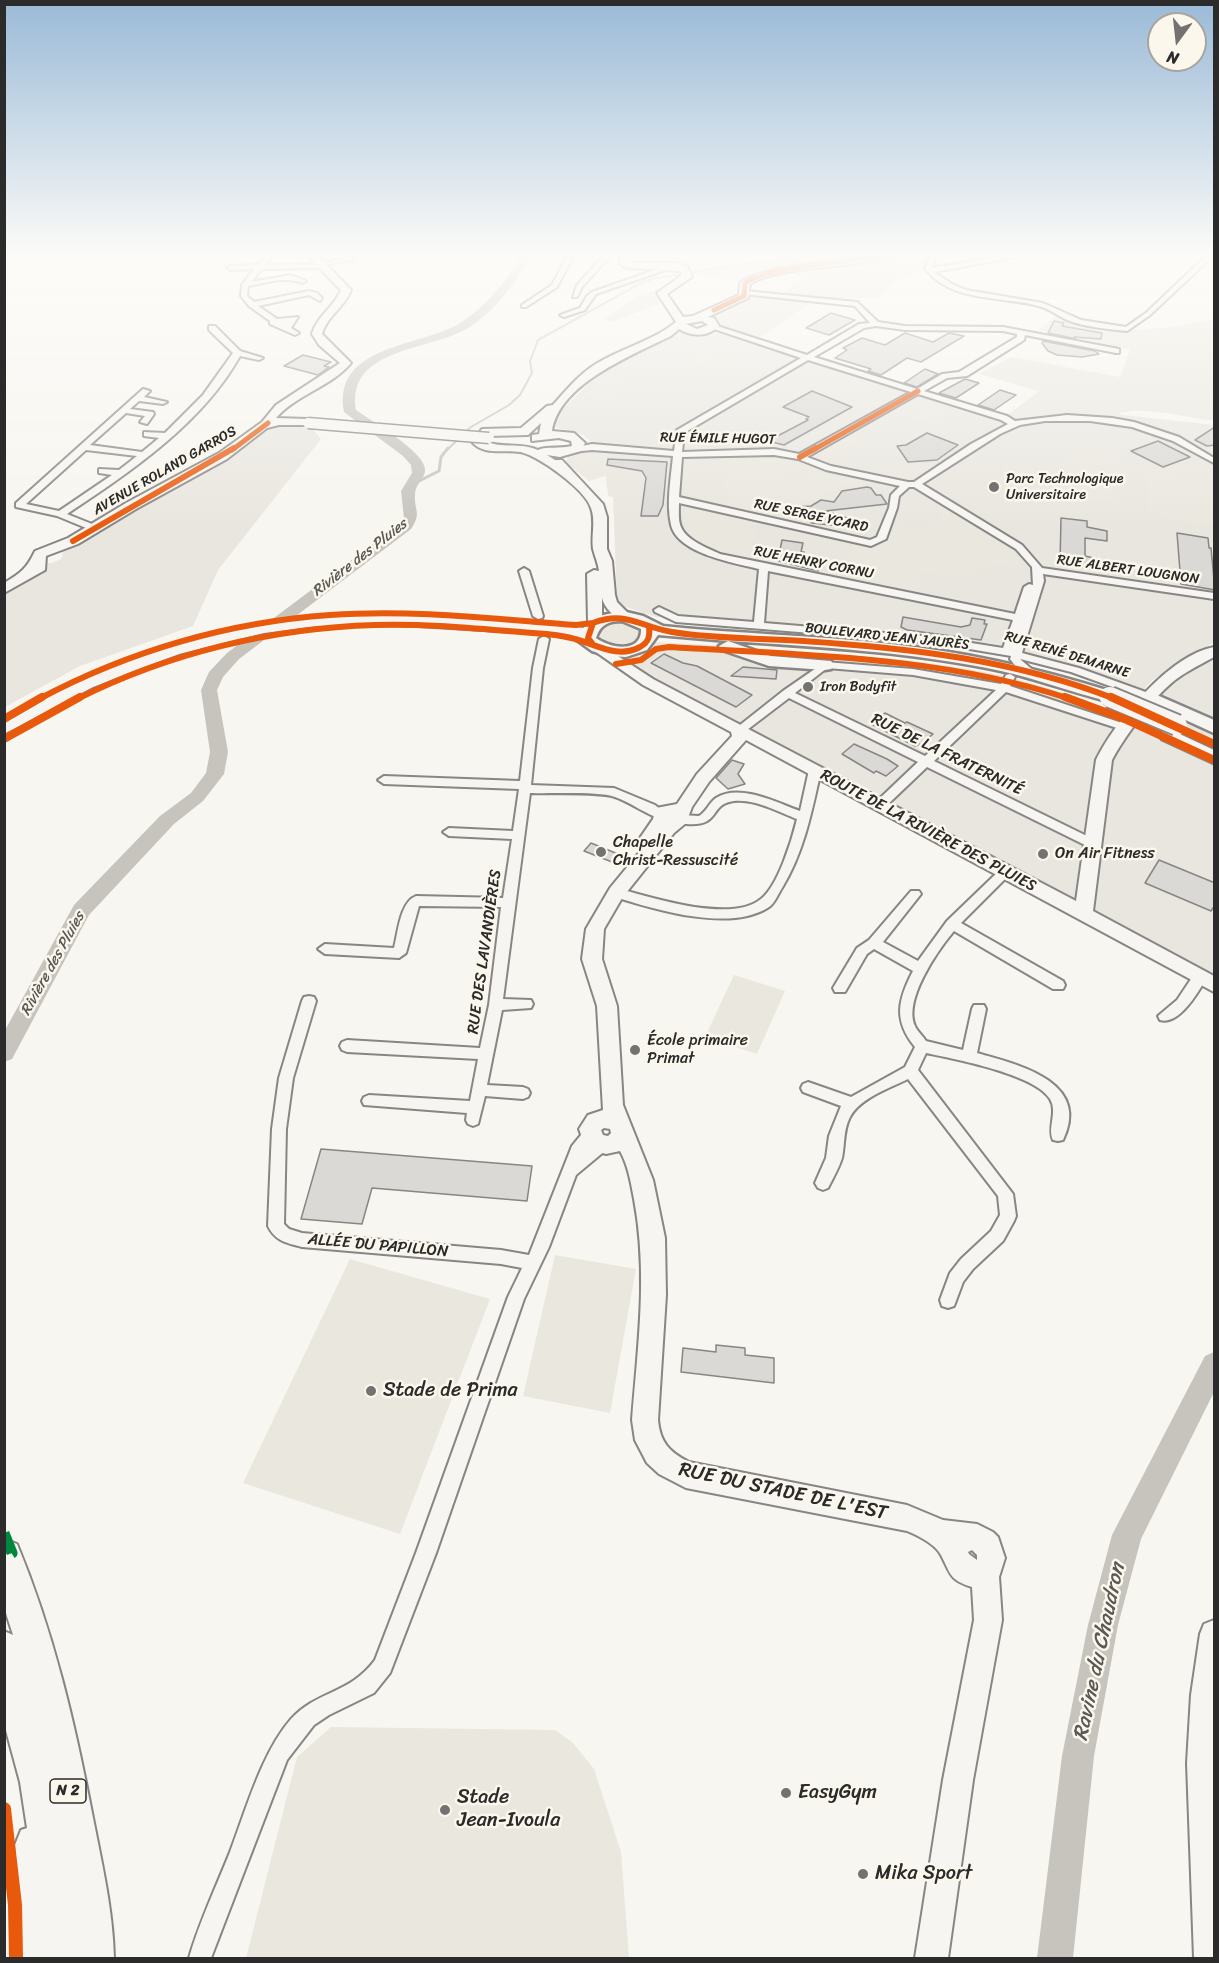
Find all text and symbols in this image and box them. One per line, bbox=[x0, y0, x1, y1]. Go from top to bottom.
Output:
north arrow bbox=[1147, 12, 1207, 72]
text: N bbox=[1164, 42, 1182, 73]
street label: AVENUE ROLAND GARROS bbox=[90, 423, 240, 519]
street label: RUE ÉMILE HUGOT bbox=[660, 430, 776, 448]
place label: Parc Technologique Universitaire bbox=[1006, 471, 1124, 503]
marker: Parc Technologique Universitaire bbox=[987, 480, 1001, 494]
street label: RUE SERGE YCARD bbox=[753, 496, 869, 536]
water label: Rivière des Pluies bbox=[309, 515, 411, 601]
street label: RUE HENRY CORNU bbox=[753, 543, 875, 583]
street label: RUE ALBERT LOUGNON bbox=[1056, 552, 1200, 588]
street label: BOULEVARD JEAN JAURÈS bbox=[804, 620, 970, 654]
street label: RUE RENÉ DEMARNE bbox=[1003, 628, 1131, 682]
place label: Iron Bodyfit bbox=[820, 679, 896, 695]
marker: Iron Bodyfit bbox=[801, 680, 815, 694]
street label: RUE DE LA FRATERNITÉ bbox=[868, 710, 1026, 800]
street label: ROUTE DE LA RIVIÈRE DES PLUIES bbox=[817, 766, 1039, 896]
place label: Chapelle Christ-Ressuscité bbox=[613, 833, 738, 871]
place label: On Air Fitness bbox=[1055, 844, 1155, 864]
marker: Chapelle Christ-Ressuscité bbox=[594, 845, 608, 859]
marker: On Air Fitness bbox=[1036, 847, 1050, 861]
street label: RUE DES LAVANDIÈRES bbox=[464, 869, 506, 1035]
water label: Rivière des Pluies bbox=[17, 909, 89, 1019]
place label: École primaire Primat bbox=[647, 1031, 748, 1069]
marker: École primaire Primat bbox=[628, 1043, 642, 1057]
street label: ALLÉE DU PAPILLON bbox=[307, 1230, 449, 1262]
place label: Stade de Prima bbox=[383, 1379, 518, 1403]
marker: Stade de Prima bbox=[364, 1384, 378, 1398]
street label: RUE DU STADE DE L'EST bbox=[676, 1458, 890, 1526]
water label: Ravine du Chaudron bbox=[1069, 1561, 1131, 1743]
road number: N 2 bbox=[50, 1779, 86, 1803]
place label: EasyGym bbox=[798, 1781, 877, 1805]
place label: Stade Jean-Ivoula bbox=[457, 1786, 560, 1833]
marker: EasyGym bbox=[779, 1786, 793, 1800]
marker: Stade Jean-Ivoula bbox=[438, 1803, 452, 1817]
place label: Mika Sport bbox=[875, 1862, 972, 1886]
marker: Mika Sport bbox=[856, 1867, 870, 1881]

